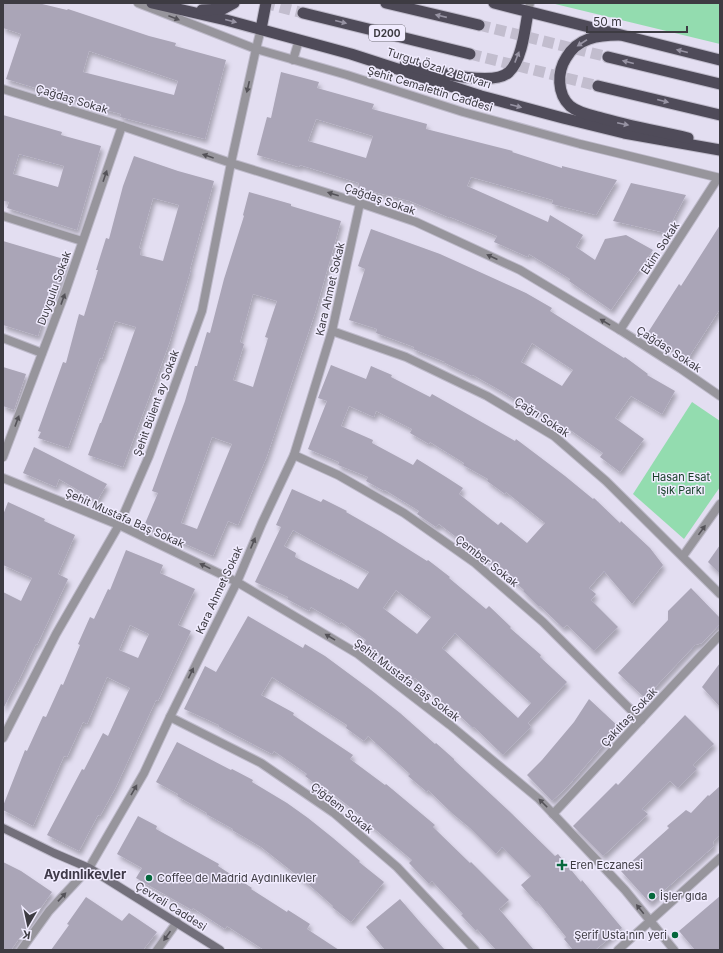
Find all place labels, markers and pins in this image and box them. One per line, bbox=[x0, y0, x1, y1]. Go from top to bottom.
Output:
place label: Eren Eczanesi bbox=[570, 858, 643, 872]
marker: Eren Eczanesi bbox=[557, 860, 567, 870]
place label: Coffee de Madrid Aydınlıkevler bbox=[157, 871, 316, 885]
marker: Coffee de Madrid Aydınlıkevler bbox=[144, 873, 154, 883]
place label: İşler gıda bbox=[660, 889, 707, 903]
marker: İşler gıda bbox=[647, 891, 657, 901]
place label: Şerif Usta'nın yeri bbox=[574, 928, 667, 942]
marker: Şerif Usta'nın yeri bbox=[670, 930, 680, 940]

